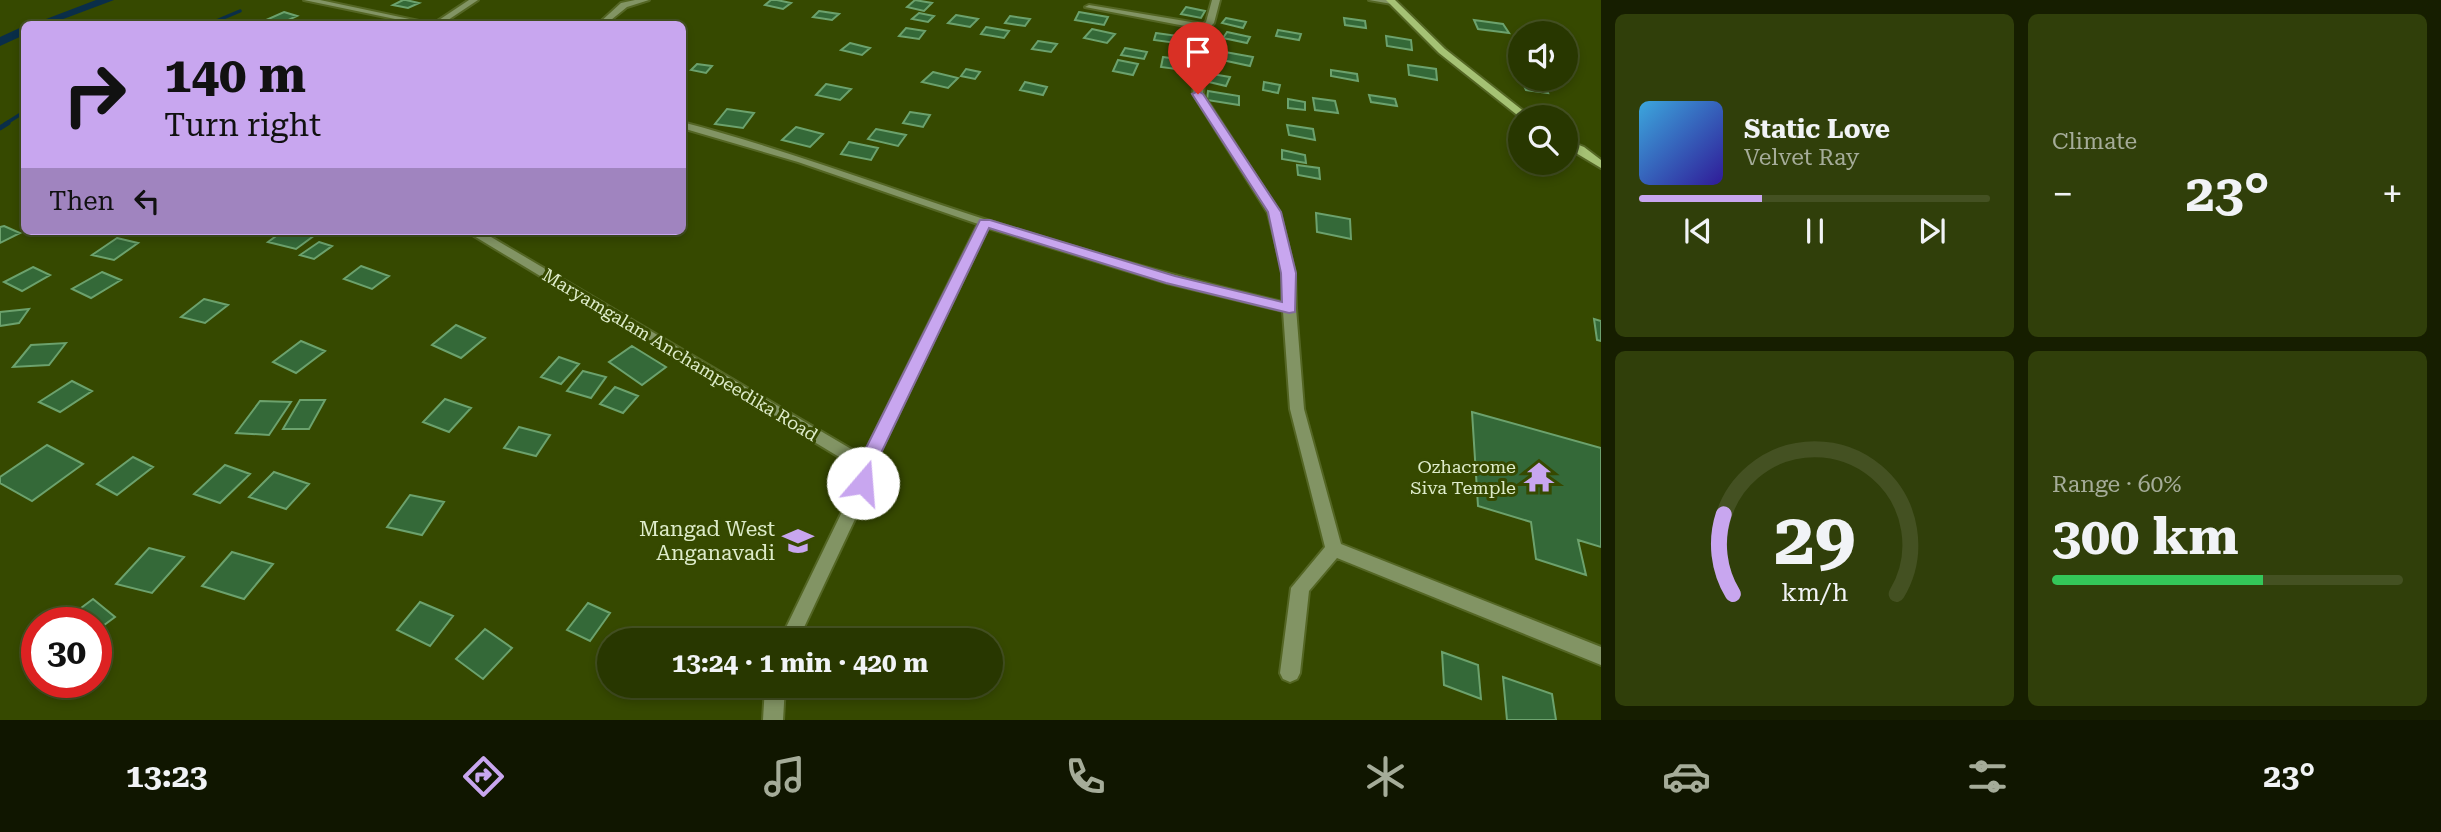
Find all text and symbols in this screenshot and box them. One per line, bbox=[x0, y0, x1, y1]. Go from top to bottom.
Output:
map controls bbox=[1508, 21, 1578, 175]
button: sound bbox=[1508, 21, 1578, 91]
pin bbox=[1168, 22, 1228, 94]
icon: arrive bbox=[1179, 33, 1217, 71]
text: 140 m bbox=[164, 47, 306, 104]
icon: right bbox=[49, 49, 140, 140]
button: search bbox=[1508, 105, 1578, 175]
text: Turn right bbox=[164, 106, 321, 144]
text: Static Love bbox=[1744, 114, 1890, 144]
text: Climate bbox=[2052, 128, 2137, 155]
text: Velvet Ray bbox=[1744, 144, 1859, 171]
text: 23° bbox=[2185, 163, 2270, 224]
text: − bbox=[2052, 172, 2073, 216]
text: + bbox=[2382, 172, 2403, 216]
icon: left bbox=[128, 182, 166, 220]
text: Then bbox=[49, 186, 114, 216]
icon: previous bbox=[1679, 212, 1717, 250]
icon: pause bbox=[1796, 212, 1834, 250]
icon: next bbox=[1913, 212, 1951, 250]
street label: Maryamgalam Anchampeedika Road bbox=[539, 264, 822, 446]
position arrow bbox=[826, 446, 900, 520]
place label: Ozhacrome Siva Temple bbox=[1410, 456, 1516, 498]
temple icon: Ozhacrome Siva Temple bbox=[1522, 460, 1556, 494]
text: Range · 60% bbox=[2052, 471, 2181, 498]
text: 29 bbox=[1774, 498, 1855, 583]
text: 300 km bbox=[2052, 506, 2239, 567]
place label: Mangad West Anganavadi bbox=[639, 517, 775, 565]
school or university icon: Mangad West Anganavadi bbox=[781, 524, 815, 558]
text: km/h bbox=[1781, 578, 1848, 607]
speed limit sign: 30 bbox=[21, 607, 112, 698]
text: 13:24 · 1 min · 420 m bbox=[672, 648, 928, 678]
icon: directions bbox=[459, 752, 508, 801]
icon: music bbox=[760, 752, 809, 801]
icon: phone bbox=[1061, 752, 1110, 801]
icon: climate bbox=[1361, 752, 1410, 801]
icon: car bbox=[1662, 752, 1711, 801]
icon: filters bbox=[1963, 752, 2012, 801]
text: 13:23 bbox=[126, 757, 208, 795]
text: 23° bbox=[2263, 757, 2315, 795]

